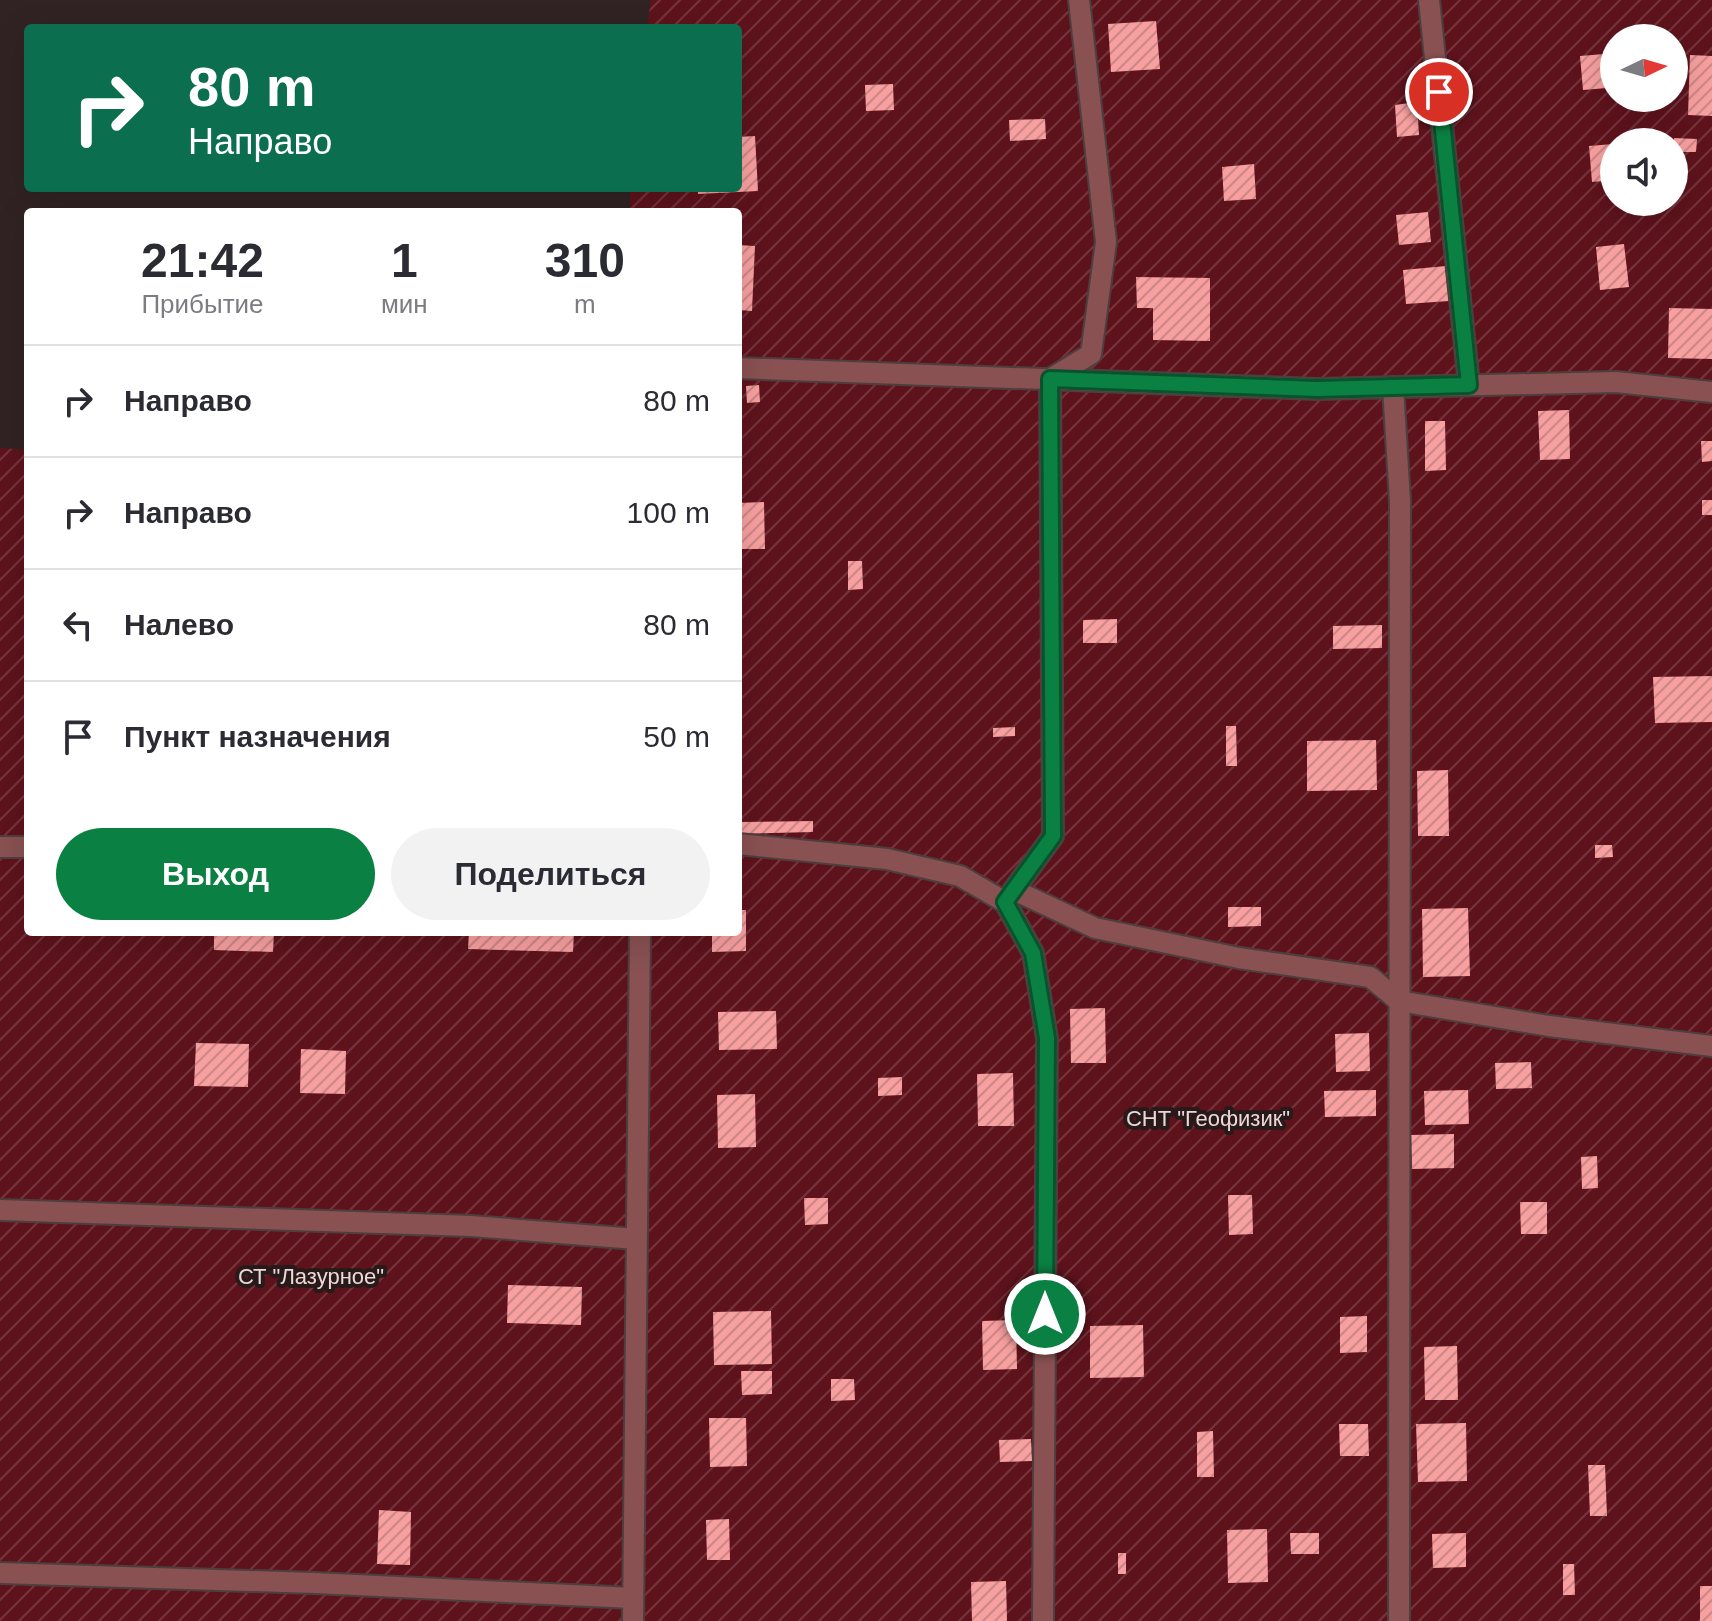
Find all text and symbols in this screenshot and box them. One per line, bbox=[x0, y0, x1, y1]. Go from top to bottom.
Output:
north arrow bbox=[1600, 24, 1688, 112]
map controls bbox=[1600, 24, 1688, 216]
text: 80 m bbox=[188, 55, 316, 118]
icon: right bbox=[56, 56, 160, 160]
pin bbox=[1405, 58, 1473, 126]
icon: arrive bbox=[1417, 70, 1461, 114]
text: Направо bbox=[188, 121, 332, 162]
button: sound bbox=[1600, 128, 1688, 216]
text: 21:42 bbox=[141, 234, 264, 287]
text: 1 bbox=[391, 234, 418, 287]
text: 310 bbox=[545, 234, 625, 287]
text: Прибытие bbox=[141, 289, 264, 319]
text: мин bbox=[381, 289, 428, 319]
text: m bbox=[574, 289, 596, 319]
icon: right bbox=[56, 379, 100, 423]
text: Направо bbox=[124, 384, 252, 417]
text: 80 m bbox=[643, 384, 710, 417]
icon: right bbox=[56, 491, 100, 535]
text: Направо bbox=[124, 496, 252, 529]
text: 100 m bbox=[627, 496, 710, 529]
icon: left bbox=[56, 603, 100, 647]
text: Налево bbox=[124, 608, 234, 641]
text: 80 m bbox=[643, 608, 710, 641]
icon: arrive bbox=[56, 715, 100, 759]
text: Пункт назначения bbox=[124, 720, 391, 753]
text: 50 m bbox=[643, 720, 710, 753]
button: Выход bbox=[56, 828, 375, 920]
button: Поделиться bbox=[391, 828, 710, 920]
park label: СНТ "Геофизик" bbox=[1126, 1106, 1290, 1131]
park label: СТ "Лазурное" bbox=[238, 1264, 384, 1289]
position arrow bbox=[1003, 1272, 1087, 1356]

